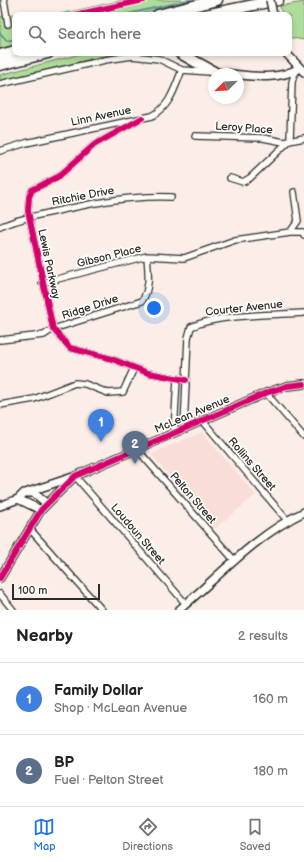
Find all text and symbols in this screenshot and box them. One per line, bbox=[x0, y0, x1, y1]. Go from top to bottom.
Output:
search box bbox=[12, 12, 292, 56]
icon: search bbox=[26, 23, 48, 45]
text: Search here bbox=[58, 25, 141, 44]
north arrow bbox=[208, 68, 244, 104]
street label: Linn Avenue bbox=[70, 103, 133, 129]
street label: Leroy Place bbox=[215, 120, 274, 137]
street label: Ritchie Drive bbox=[51, 183, 116, 208]
street label: Lewis Parkway bbox=[35, 228, 63, 300]
street label: Gibson Place bbox=[76, 242, 143, 270]
street label: Ridge Drive bbox=[60, 292, 120, 322]
street label: Courter Avenue bbox=[205, 297, 284, 319]
your location bbox=[144, 298, 164, 318]
street label: McLean Avenue bbox=[153, 392, 232, 436]
pin: 1 bbox=[88, 409, 114, 442]
pin: 2 bbox=[122, 431, 148, 464]
street label: Rollins Street bbox=[225, 435, 279, 494]
street label: Pelton Street bbox=[167, 470, 219, 527]
street label: Loudoun Street bbox=[108, 501, 168, 567]
scale bar bbox=[12, 582, 100, 601]
text: 100 m bbox=[18, 584, 47, 597]
text: Nearby bbox=[16, 626, 73, 646]
text: 2 results bbox=[238, 628, 288, 644]
text: Family Dollar bbox=[54, 681, 143, 700]
text: 1 bbox=[26, 691, 32, 707]
text: 160 m bbox=[253, 691, 288, 707]
text: Shop · McLean Avenue bbox=[54, 700, 187, 716]
text: BP bbox=[54, 753, 74, 772]
text: 2 bbox=[25, 763, 33, 779]
text: 180 m bbox=[253, 763, 288, 779]
text: Fuel · Pelton Street bbox=[54, 772, 163, 788]
tab: Map bbox=[33, 816, 56, 853]
tab: Directions bbox=[122, 816, 173, 853]
tab: Saved bbox=[240, 816, 271, 853]

